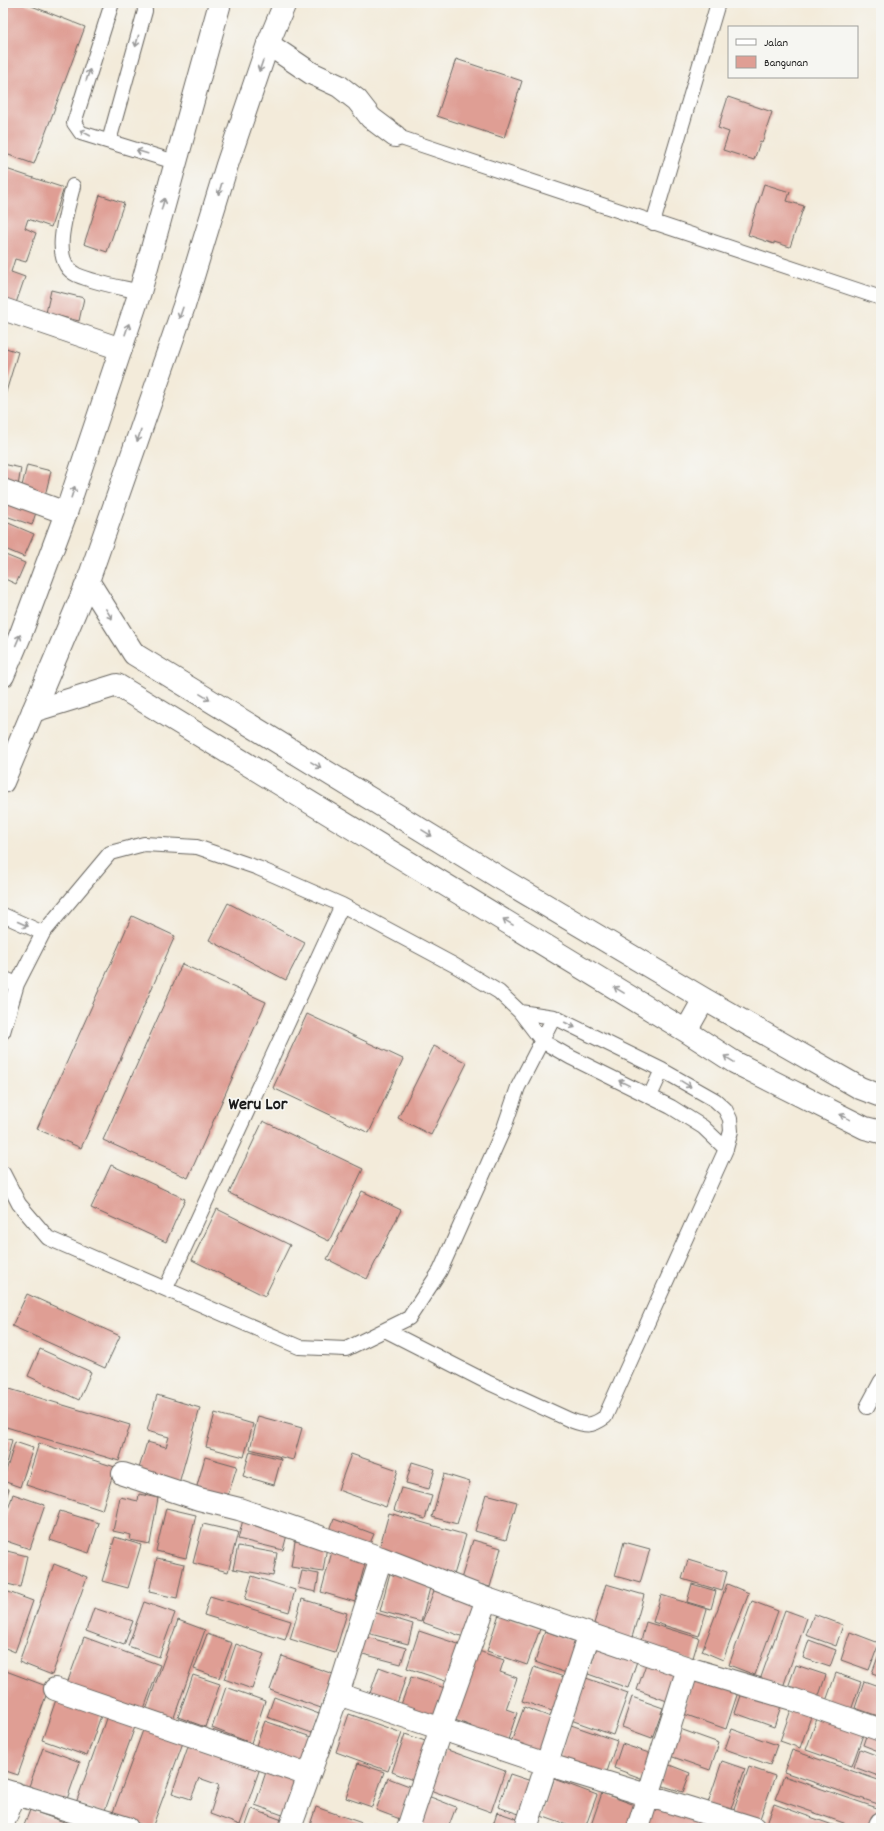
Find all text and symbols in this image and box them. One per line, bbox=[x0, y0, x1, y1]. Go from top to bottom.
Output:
legend bbox=[728, 26, 858, 78]
one-way arrow bbox=[133, 34, 140, 47]
text: Jalan bbox=[764, 35, 788, 52]
text: Bangunan bbox=[764, 55, 808, 72]
one-way arrow bbox=[257, 59, 264, 72]
one-way arrow bbox=[85, 69, 92, 82]
one-way arrow bbox=[79, 129, 91, 136]
one-way arrow bbox=[135, 148, 148, 155]
one-way arrow bbox=[216, 182, 223, 195]
one-way arrow bbox=[160, 198, 168, 211]
one-way arrow bbox=[177, 307, 185, 319]
one-way arrow bbox=[124, 323, 132, 335]
one-way arrow bbox=[135, 429, 142, 442]
one-way arrow bbox=[70, 485, 77, 498]
one-way arrow bbox=[105, 608, 113, 619]
one-way arrow bbox=[15, 634, 23, 646]
one-way arrow bbox=[199, 694, 211, 702]
one-way arrow bbox=[310, 761, 321, 769]
one-way arrow bbox=[421, 829, 432, 837]
one-way arrow bbox=[502, 918, 514, 926]
one-way arrow bbox=[17, 921, 29, 928]
one-way arrow bbox=[613, 986, 625, 994]
one-way arrow bbox=[564, 1022, 576, 1029]
one-way arrow bbox=[724, 1055, 735, 1063]
one-way arrow bbox=[618, 1079, 630, 1086]
one-way arrow bbox=[680, 1081, 692, 1089]
district label: Weru Lor bbox=[229, 1093, 288, 1118]
one-way arrow bbox=[839, 1113, 851, 1121]

